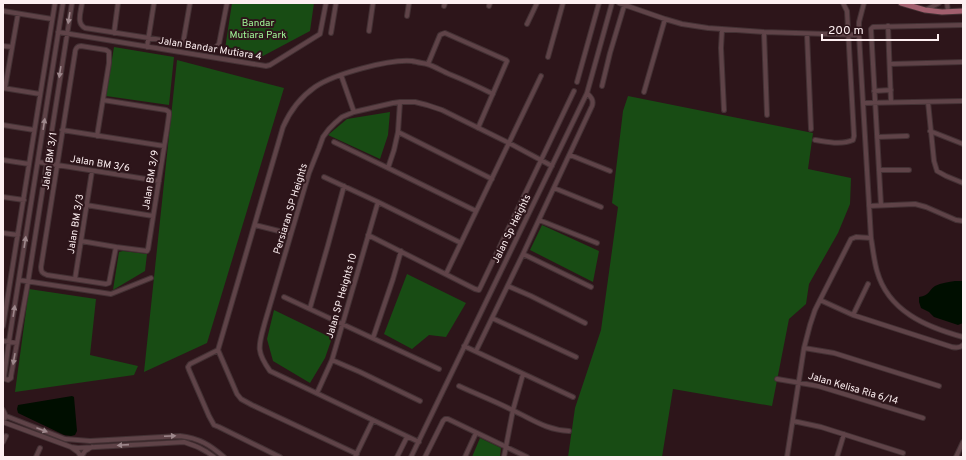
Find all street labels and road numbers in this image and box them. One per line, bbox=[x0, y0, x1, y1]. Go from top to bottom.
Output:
street label: Jalan Bandar Mutiara 4 bbox=[157, 34, 263, 64]
street label: Jalan BM 3/1 bbox=[40, 131, 60, 191]
street label: Jalan BM 3/9 bbox=[140, 149, 162, 211]
street label: Jalan BM 3/6 bbox=[69, 153, 131, 175]
street label: Persiaran SP Heights bbox=[271, 162, 311, 256]
street label: Jalan Sp Heights bbox=[490, 192, 534, 266]
street label: Jalan BM 3/3 bbox=[65, 193, 87, 255]
street label: Jalan SP Heights 10 bbox=[324, 252, 360, 340]
street label: Jalan Kelisa Ria 6/14 bbox=[806, 370, 900, 408]

